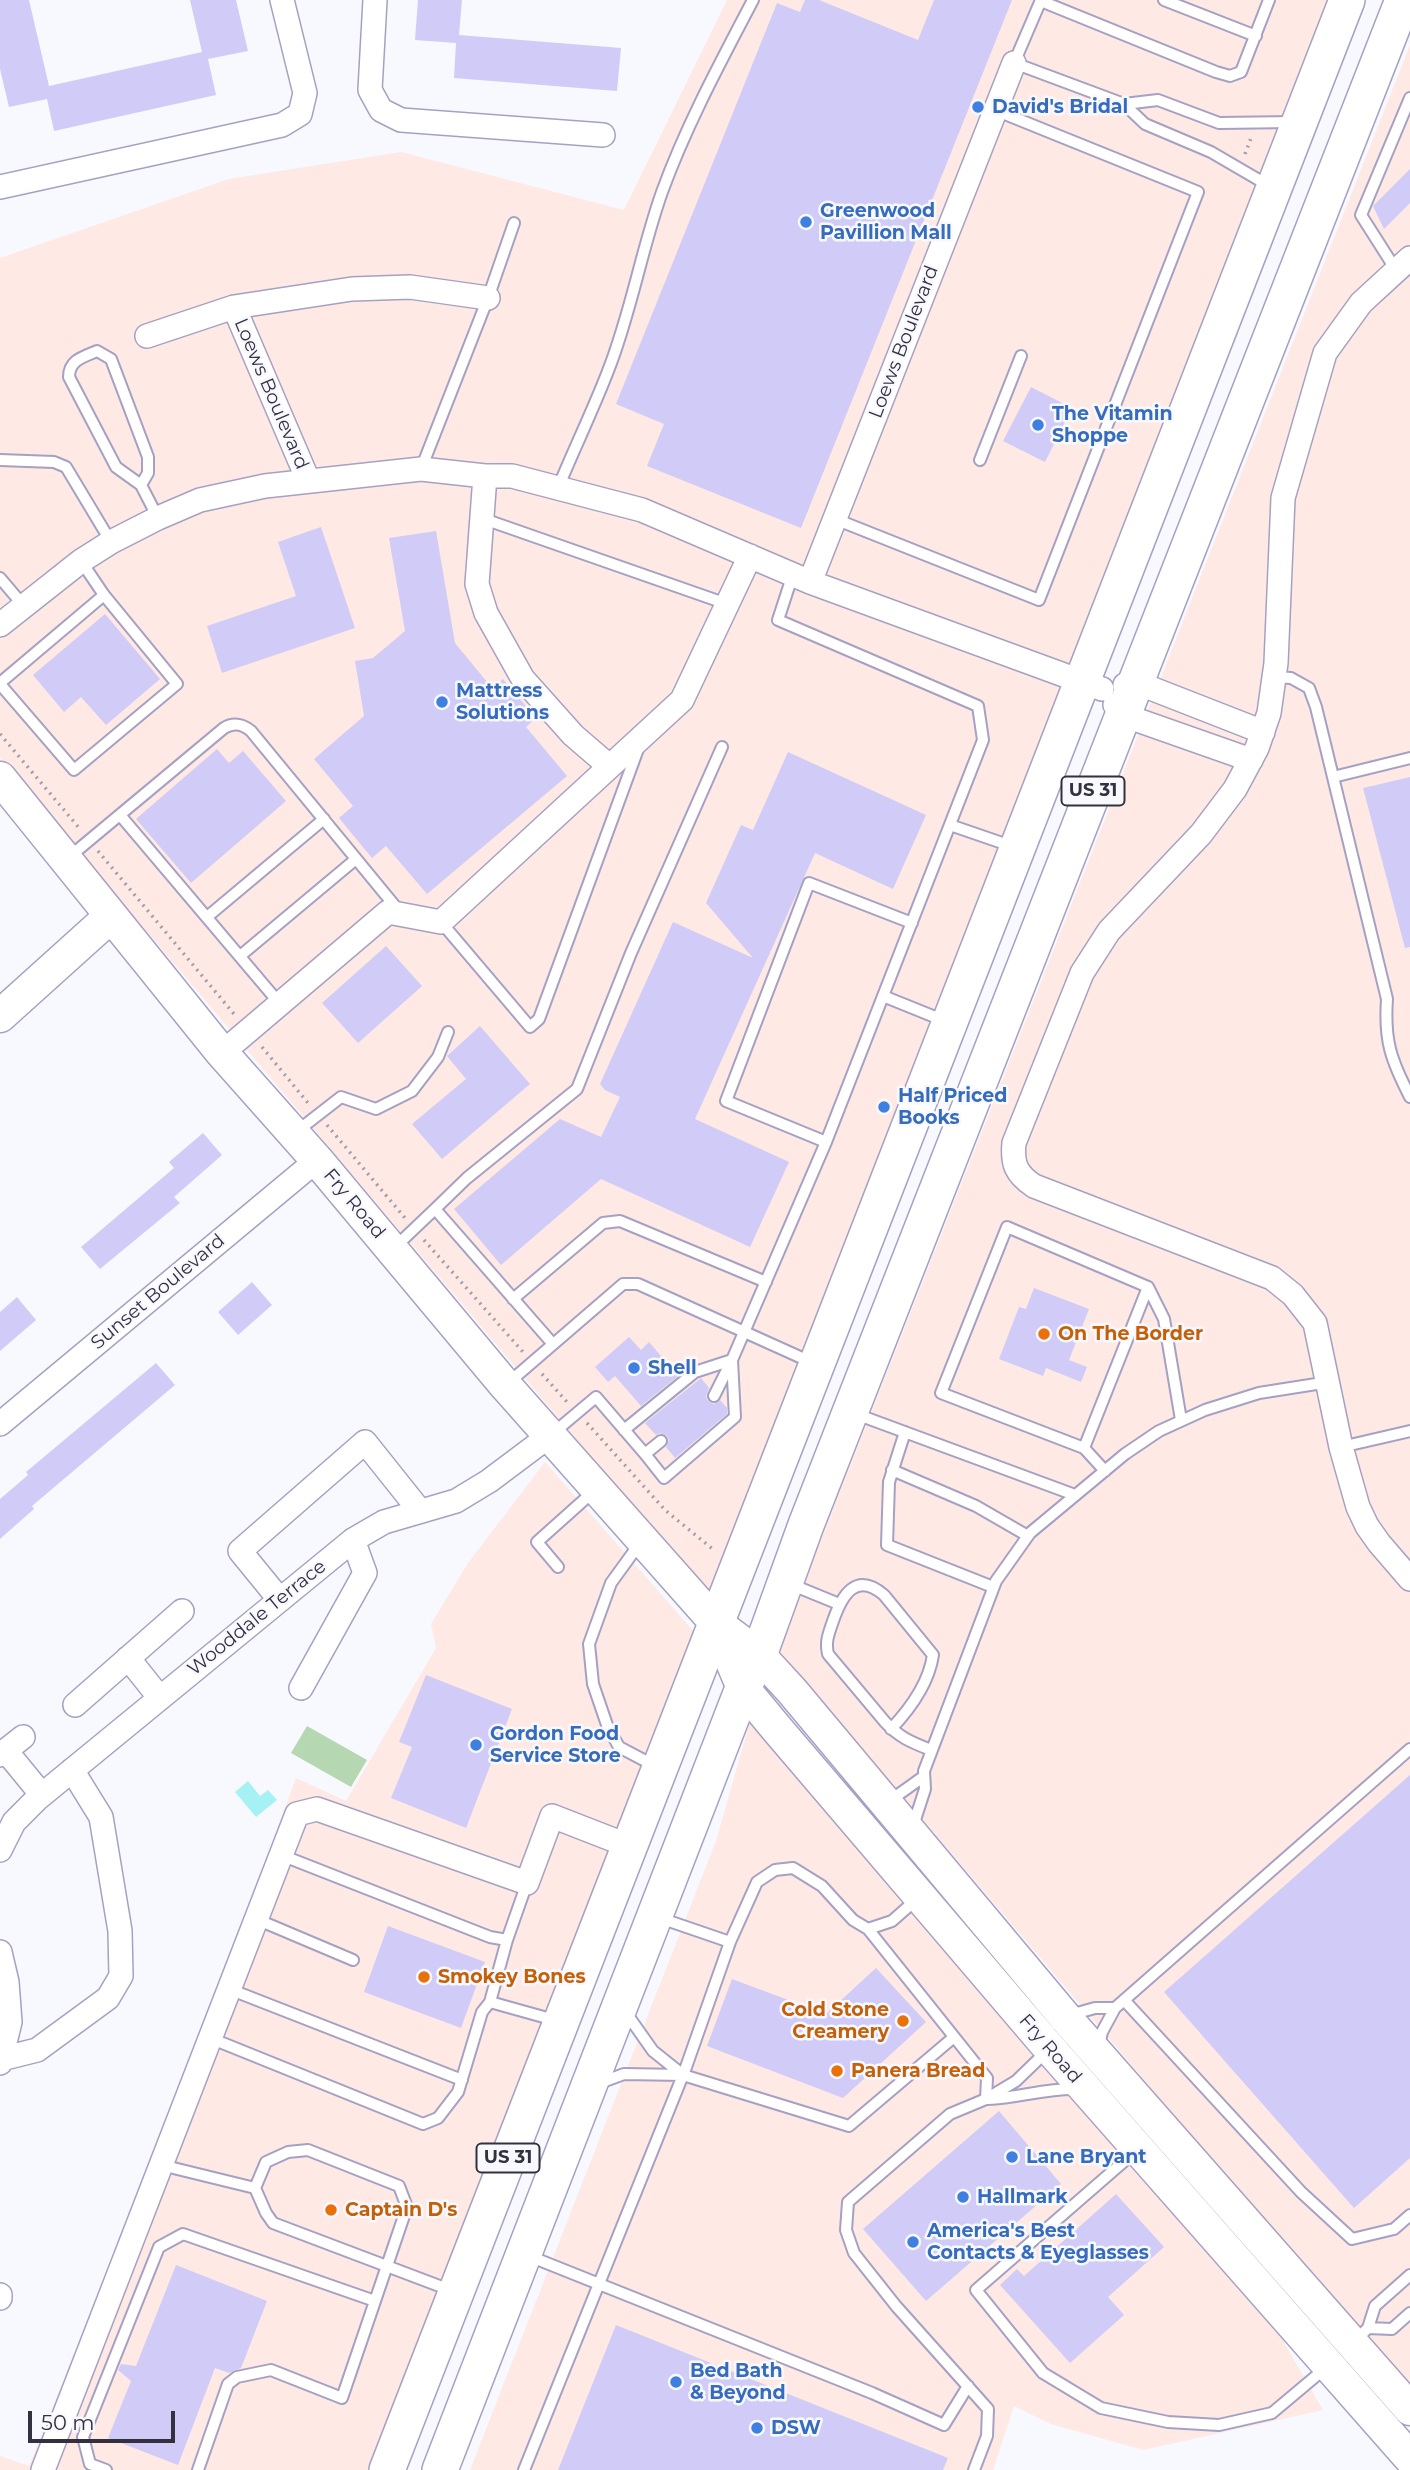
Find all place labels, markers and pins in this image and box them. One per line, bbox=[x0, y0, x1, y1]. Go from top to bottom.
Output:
place label: David's Bridal bbox=[992, 96, 1128, 118]
marker: David's Bridal bbox=[970, 99, 986, 115]
place label: Greenwood Pavillion Mall bbox=[820, 200, 952, 244]
marker: Greenwood Pavillion Mall bbox=[798, 214, 814, 230]
place label: The Vitamin Shoppe bbox=[1052, 403, 1173, 447]
marker: The Vitamin Shoppe bbox=[1030, 417, 1046, 433]
place label: Mattress Solutions bbox=[456, 680, 549, 724]
marker: Mattress Solutions bbox=[434, 694, 450, 710]
place label: Half Priced Books bbox=[898, 1085, 1007, 1129]
marker: Half Priced Books bbox=[876, 1099, 892, 1115]
place label: On The Border bbox=[1058, 1323, 1203, 1345]
marker: On The Border bbox=[1036, 1326, 1052, 1342]
place label: Shell bbox=[648, 1357, 697, 1379]
marker: Shell bbox=[626, 1360, 642, 1376]
place label: Gordon Food Service Store bbox=[490, 1723, 621, 1767]
marker: Gordon Food Service Store bbox=[468, 1737, 484, 1753]
place label: Smokey Bones bbox=[438, 1966, 586, 1988]
marker: Smokey Bones bbox=[416, 1969, 432, 1985]
place label: Cold Stone Creamery bbox=[781, 1999, 889, 2043]
marker: Cold Stone Creamery bbox=[895, 2013, 911, 2029]
place label: Panera Bread bbox=[851, 2060, 985, 2082]
marker: Panera Bread bbox=[829, 2063, 845, 2079]
place label: Lane Bryant bbox=[1026, 2146, 1147, 2168]
marker: Lane Bryant bbox=[1004, 2149, 1020, 2165]
place label: Hallmark bbox=[977, 2186, 1068, 2208]
marker: Hallmark bbox=[955, 2189, 971, 2205]
place label: Captain D's bbox=[345, 2199, 457, 2221]
marker: Captain D's bbox=[323, 2202, 339, 2218]
place label: America's Best Contacts & Eyeglasses bbox=[927, 2220, 1149, 2264]
marker: America's Best Contacts & Eyeglasses bbox=[905, 2234, 921, 2250]
place label: Bed Bath & Beyond bbox=[690, 2360, 786, 2404]
marker: Bed Bath & Beyond bbox=[668, 2374, 684, 2390]
place label: DSW bbox=[771, 2417, 821, 2439]
marker: DSW bbox=[749, 2420, 765, 2436]

